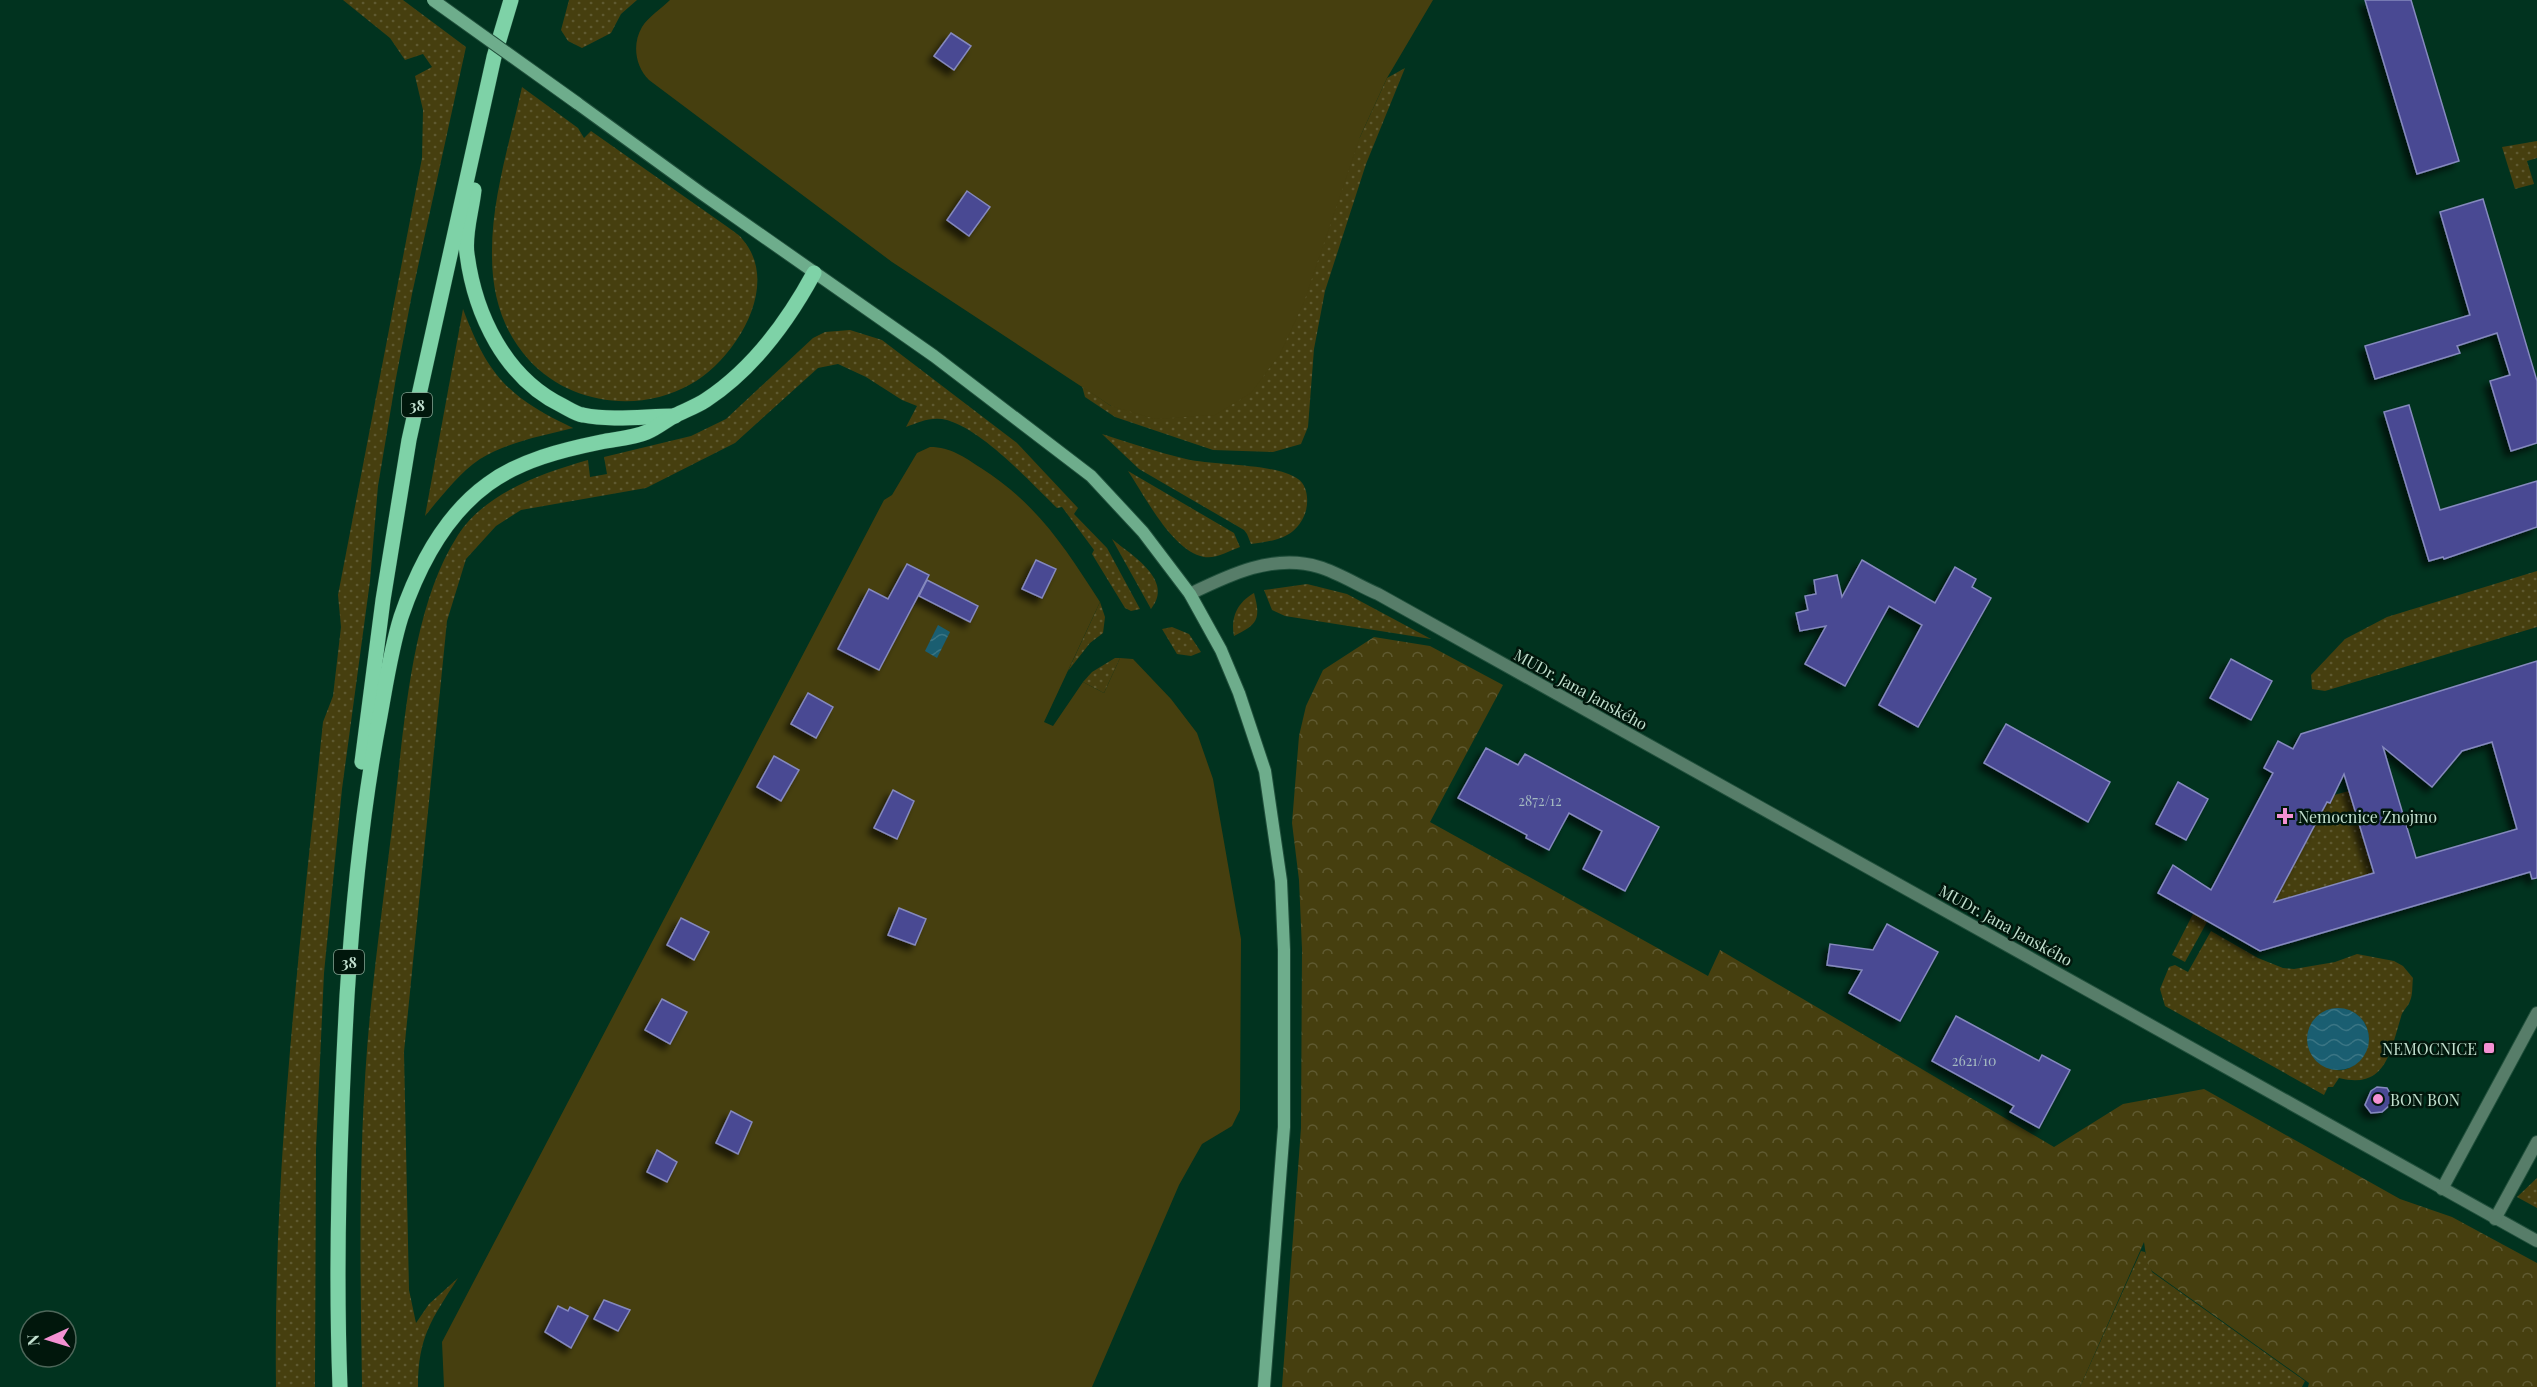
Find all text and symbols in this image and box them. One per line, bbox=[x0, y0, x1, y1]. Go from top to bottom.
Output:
road number: 38 bbox=[402, 393, 432, 417]
street label: MUDr. Jana Janského bbox=[1511, 644, 1652, 734]
house number: 2872/12 bbox=[1518, 791, 1562, 810]
place label: Nemocnice Znojmo bbox=[2298, 806, 2437, 827]
marker: Nemocnice Znojmo bbox=[2276, 807, 2294, 825]
street label: MUDr. Jana Janského bbox=[1936, 880, 2077, 970]
road number: 38 bbox=[334, 950, 364, 974]
place label: NEMOCNICE bbox=[2382, 1038, 2477, 1059]
marker: NEMOCNICE bbox=[2482, 1041, 2496, 1055]
house number: 2621/10 bbox=[1952, 1051, 1996, 1070]
place label: BON BON bbox=[2390, 1089, 2460, 1110]
marker: BON BON bbox=[2371, 1092, 2385, 1106]
north arrow bbox=[18, 1309, 78, 1369]
text: N bbox=[22, 1333, 43, 1347]

